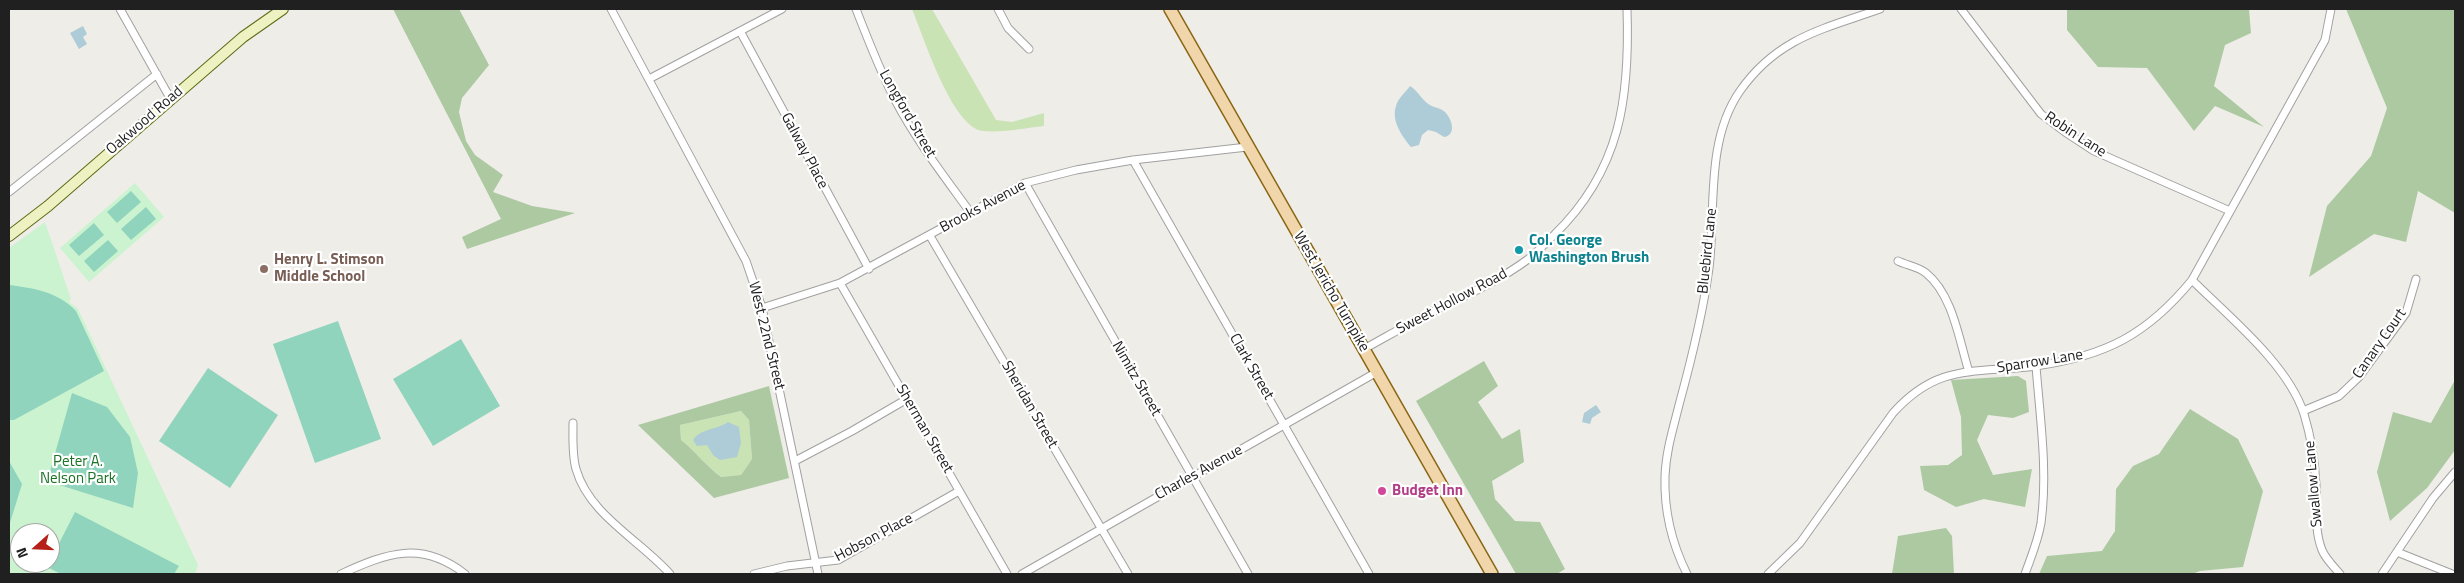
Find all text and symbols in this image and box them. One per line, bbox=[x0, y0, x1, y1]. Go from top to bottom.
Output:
street label: Longford Street bbox=[875, 67, 939, 161]
street label: Oakwood Road bbox=[103, 83, 187, 159]
street label: Robin Lane bbox=[2041, 108, 2109, 162]
street label: Galway Place bbox=[776, 110, 832, 192]
street label: Brooks Avenue bbox=[937, 177, 1029, 237]
street label: Bluebird Lane bbox=[1695, 207, 1721, 295]
street label: West Jericho Turnpike bbox=[1289, 229, 1373, 355]
place label: Col. George Washington Brush bbox=[1529, 232, 1649, 267]
marker: Col. George Washington Brush bbox=[1513, 244, 1525, 256]
place label: Henry L. Stimson Middle School bbox=[274, 251, 384, 286]
marker: Henry L. Stimson Middle School bbox=[258, 263, 270, 275]
street label: Sweet Hollow Road bbox=[1393, 265, 1511, 339]
street label: West 22nd Street bbox=[744, 280, 788, 392]
street label: Canary Court bbox=[2349, 306, 2411, 382]
street label: Clark Street bbox=[1225, 331, 1277, 403]
street label: Nimitz Street bbox=[1107, 338, 1165, 420]
street label: Sparrow Lane bbox=[1996, 346, 2084, 378]
street label: Sheridan Street bbox=[997, 358, 1061, 452]
street label: Sherman Street bbox=[891, 382, 957, 476]
street label: Swallow Lane bbox=[2301, 440, 2327, 528]
street label: Charles Avenue bbox=[1152, 442, 1246, 504]
park label: Peter A. Nelson Park bbox=[40, 453, 116, 488]
place label: Budget Inn bbox=[1392, 482, 1463, 500]
marker: Budget Inn bbox=[1376, 485, 1388, 497]
street label: Hobson Place bbox=[832, 510, 916, 566]
north arrow bbox=[10, 523, 60, 573]
text: N bbox=[10, 545, 33, 561]

